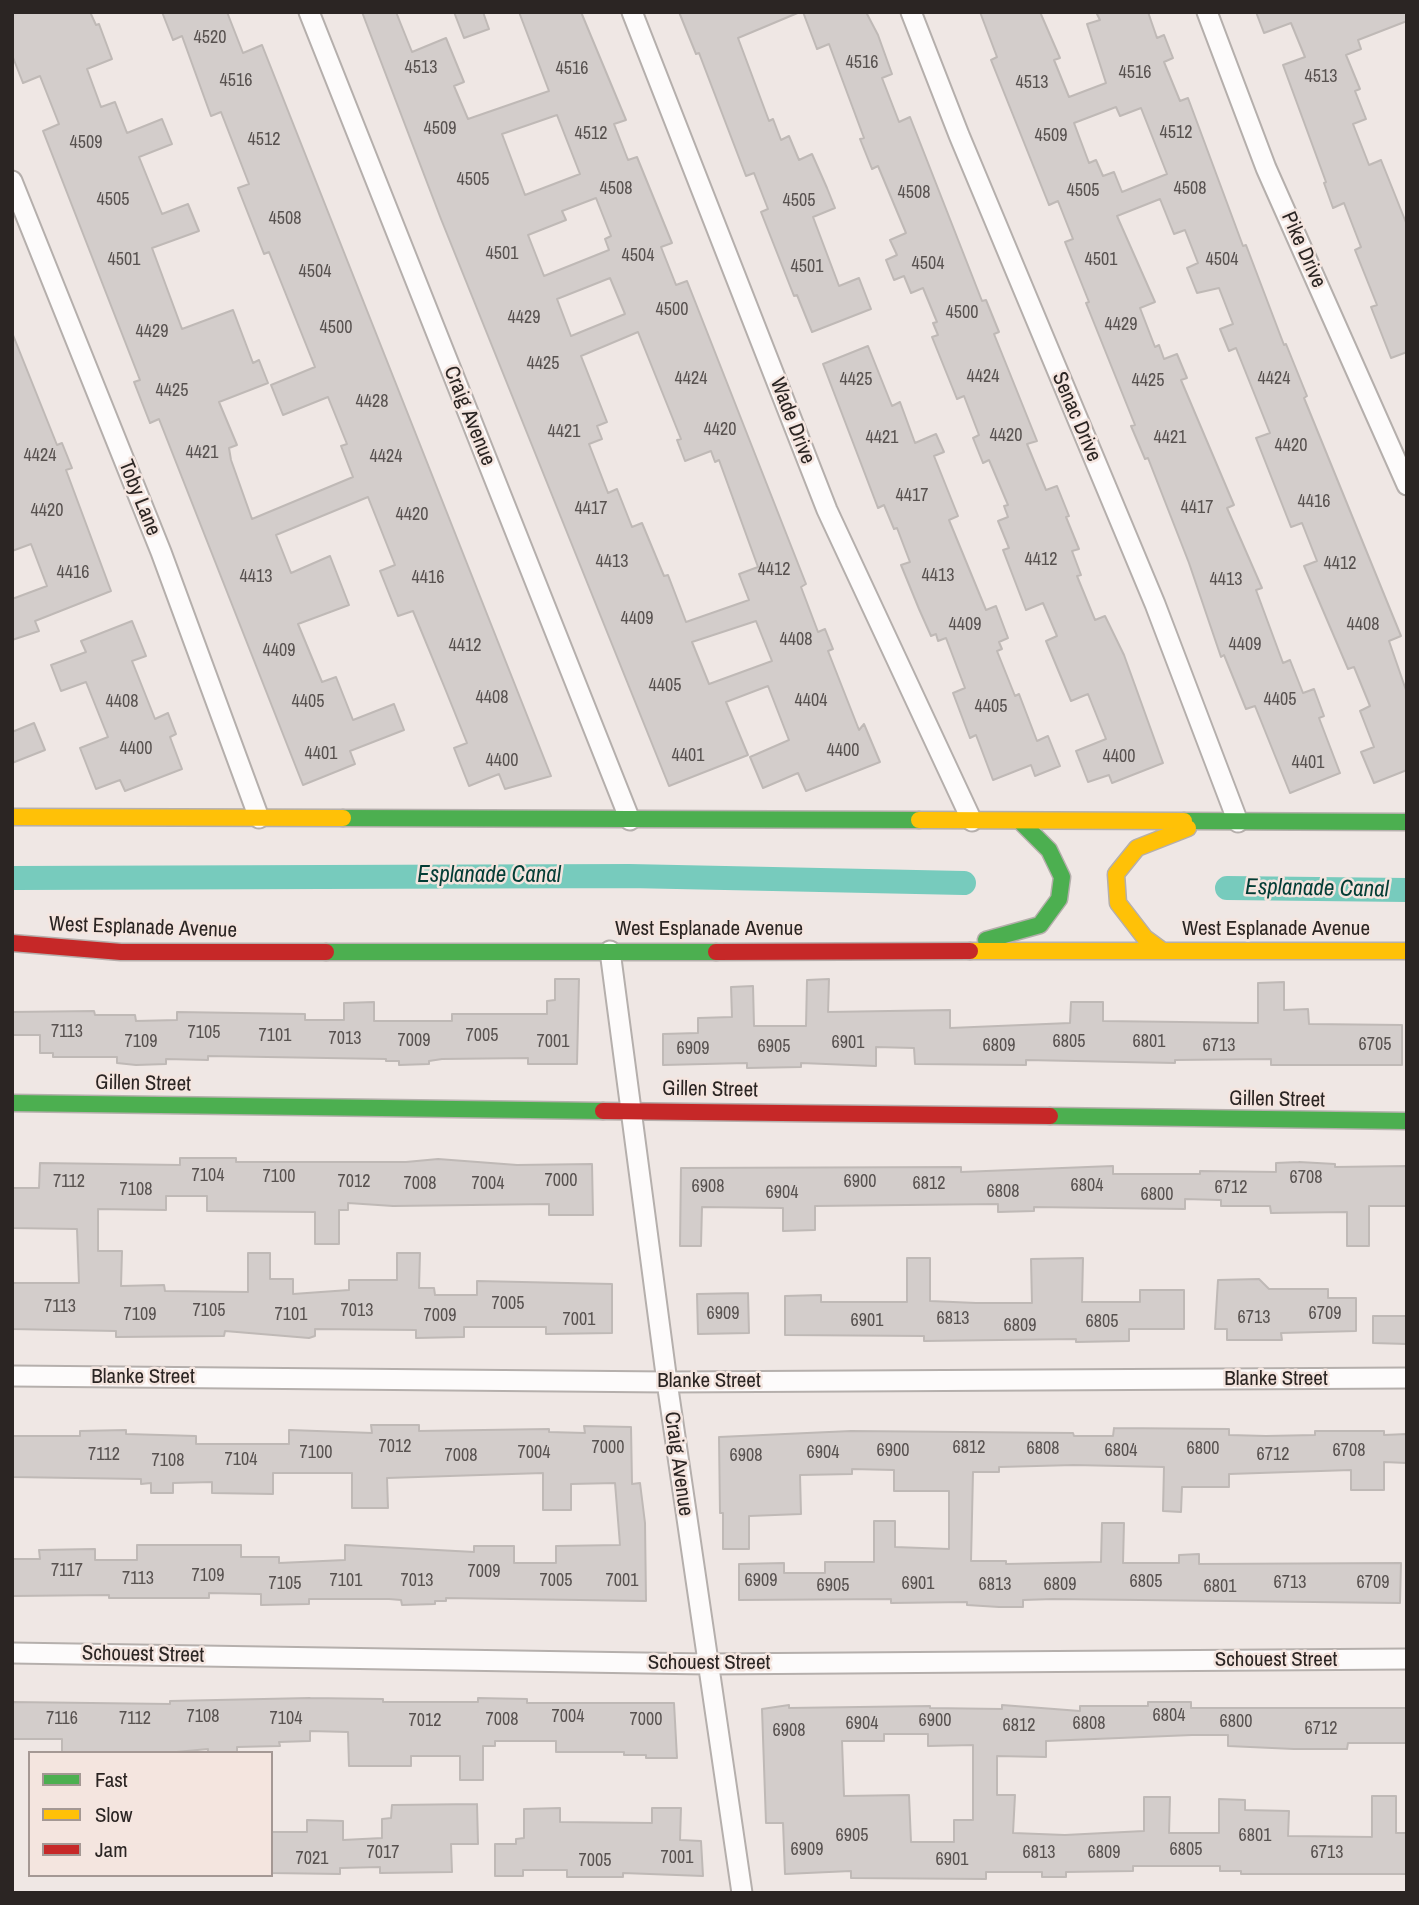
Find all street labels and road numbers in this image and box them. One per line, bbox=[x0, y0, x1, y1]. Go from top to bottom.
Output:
street label: Pike Drive bbox=[1275, 208, 1331, 292]
street label: Craig Avenue bbox=[438, 363, 500, 469]
street label: Senac Drive bbox=[1046, 368, 1106, 466]
street label: Wade Drive bbox=[764, 374, 820, 468]
street label: Toby Lane bbox=[112, 456, 166, 540]
street label: West Esplanade Avenue bbox=[49, 912, 237, 944]
street label: West Esplanade Avenue bbox=[615, 916, 803, 942]
street label: West Esplanade Avenue bbox=[1182, 916, 1370, 942]
street label: Gillen Street bbox=[95, 1071, 191, 1097]
street label: Gillen Street bbox=[662, 1077, 758, 1103]
street label: Gillen Street bbox=[1229, 1087, 1325, 1113]
street label: Blanke Street bbox=[91, 1364, 195, 1390]
street label: Blanke Street bbox=[1224, 1366, 1328, 1392]
street label: Blanke Street bbox=[657, 1368, 761, 1394]
street label: Craig Avenue bbox=[658, 1410, 698, 1518]
street label: Schouest Street bbox=[82, 1641, 204, 1669]
street label: Schouest Street bbox=[1215, 1647, 1337, 1673]
street label: Schouest Street bbox=[648, 1650, 770, 1676]

